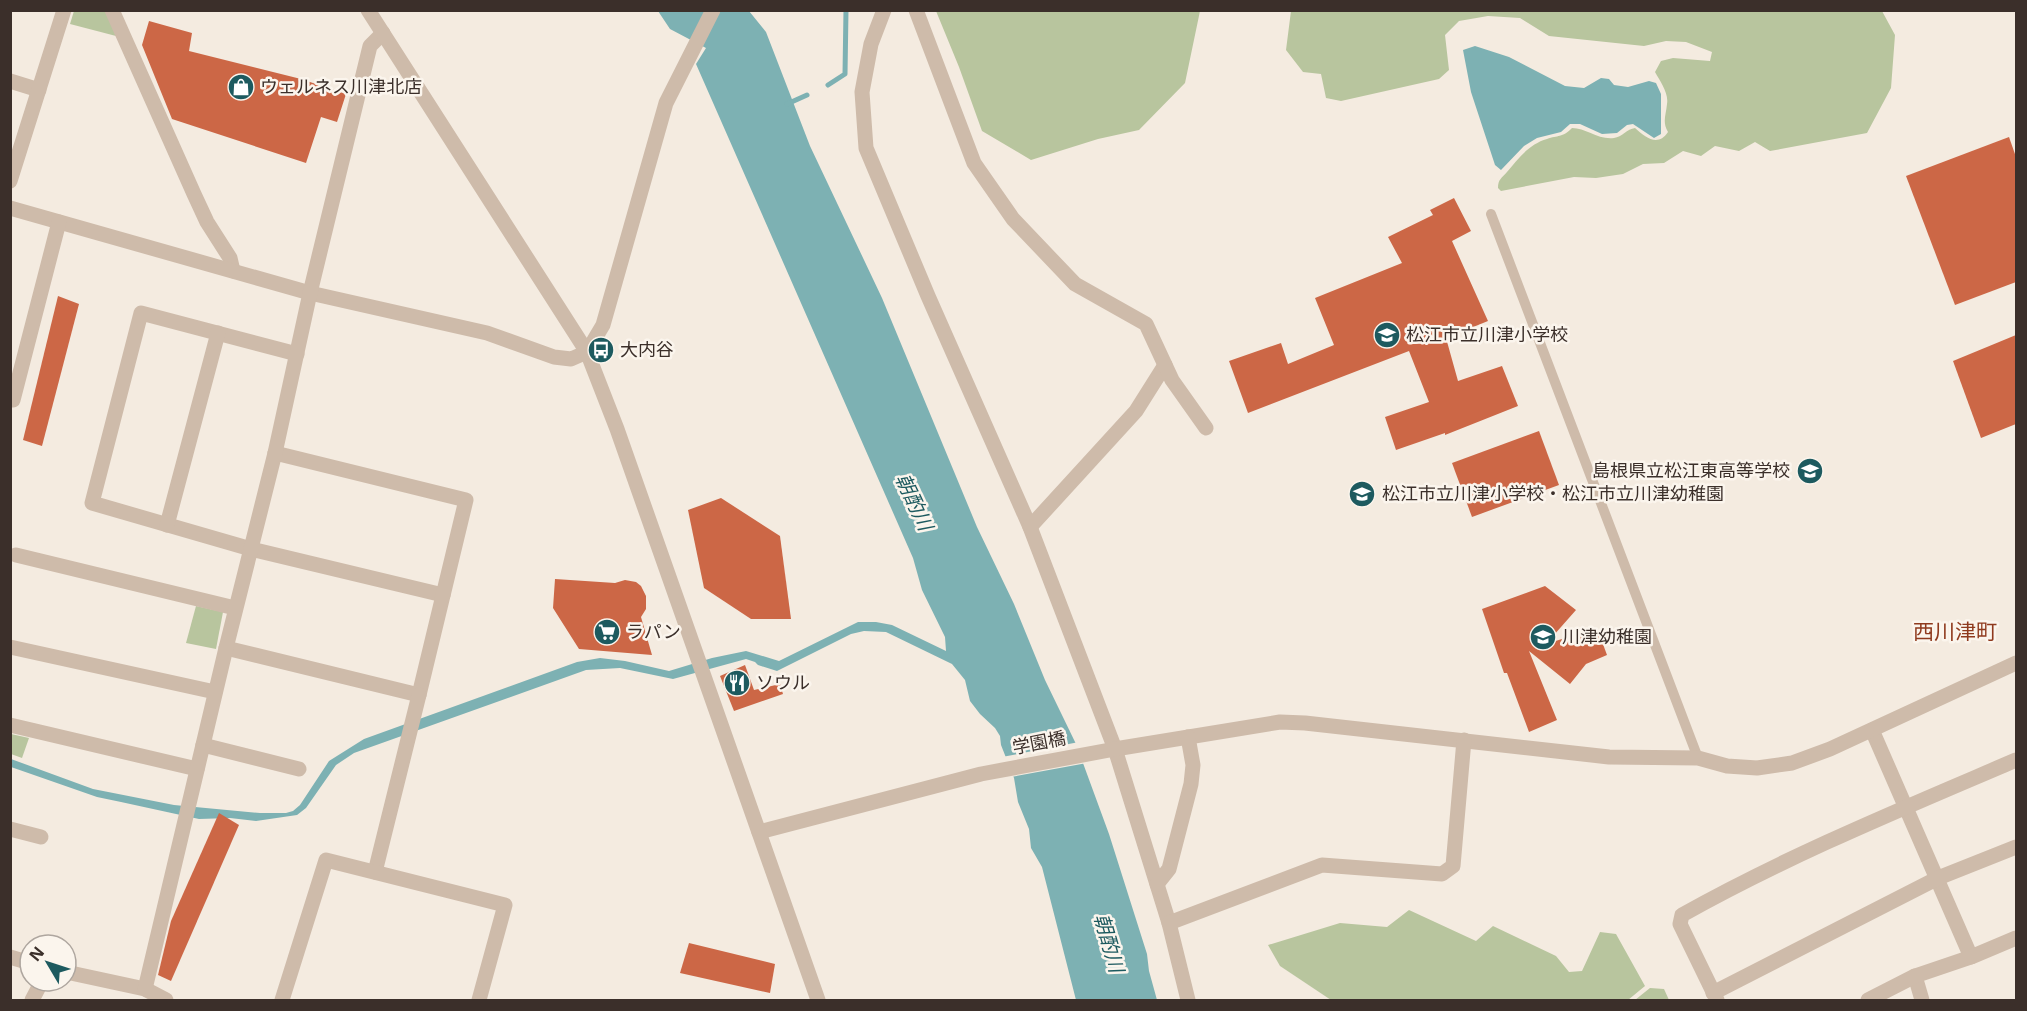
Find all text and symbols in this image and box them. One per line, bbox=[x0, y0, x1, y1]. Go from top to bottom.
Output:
shop icon: ウェルネス川津北店 bbox=[226, 72, 256, 102]
place label: ウェルネス川津北店 bbox=[260, 74, 422, 98]
school or university icon: 松江市立川津小学校 bbox=[1372, 320, 1402, 350]
place label: 松江市立川津小学校 bbox=[1406, 322, 1568, 346]
bus stop icon: 大内谷 bbox=[586, 335, 616, 365]
place label: 大内谷 bbox=[620, 337, 674, 361]
school or university icon: 島根県立松江東高等学校 bbox=[1795, 456, 1825, 486]
place label: 島根県立松江東高等学校 bbox=[1592, 458, 1790, 482]
water label: 朝酌川 bbox=[890, 469, 940, 536]
school or university icon: 松江市立川津小学校・松江市立川津幼稚園 bbox=[1347, 479, 1377, 509]
place label: 松江市立川津小学校・松江市立川津幼稚園 bbox=[1382, 481, 1724, 505]
supermarket icon: ラパン bbox=[592, 617, 622, 647]
district label: 西川津町 bbox=[1913, 617, 1997, 645]
place label: ラパン bbox=[626, 619, 681, 643]
school or university icon: 川津幼稚園 bbox=[1528, 622, 1558, 652]
place label: 川津幼稚園 bbox=[1562, 624, 1652, 648]
restaurant icon: ソウル bbox=[722, 668, 752, 698]
place label: ソウル bbox=[756, 670, 810, 694]
street label: 学園橋 bbox=[1010, 725, 1068, 759]
water label: 朝酌川 bbox=[1088, 910, 1131, 977]
north arrow bbox=[18, 933, 78, 993]
text: N bbox=[24, 942, 49, 966]

